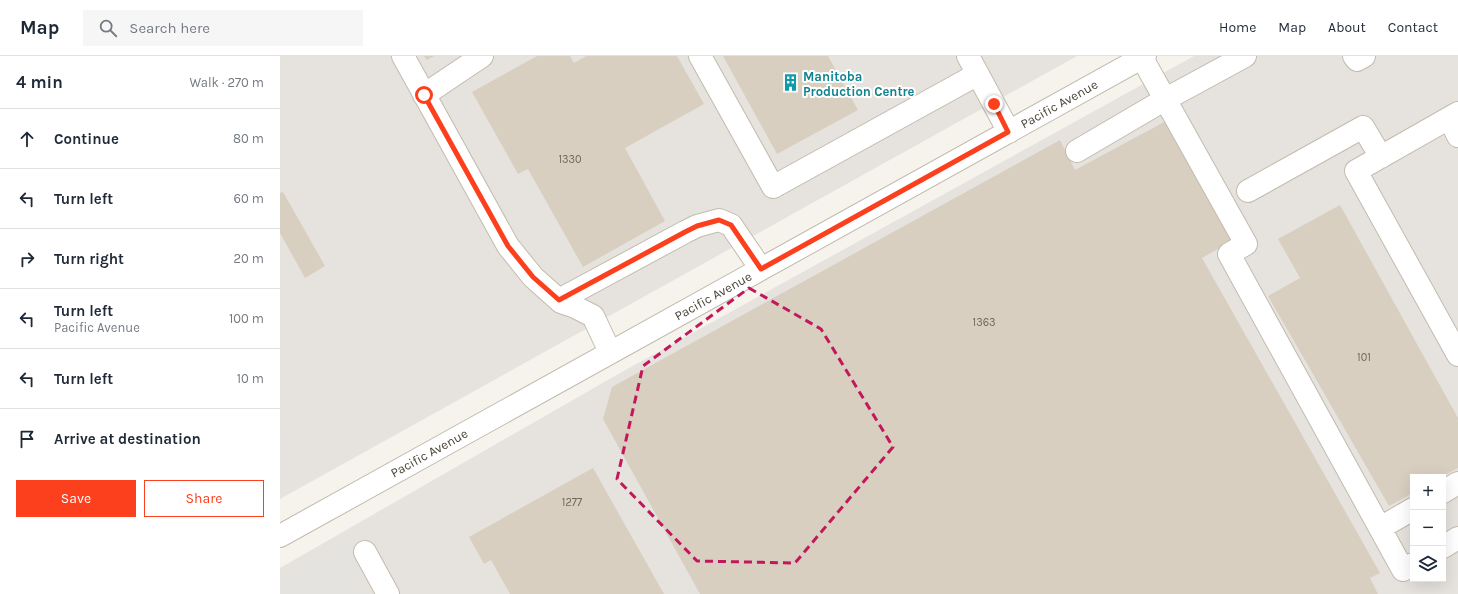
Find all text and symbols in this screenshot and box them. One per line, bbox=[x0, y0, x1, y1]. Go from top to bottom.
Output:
search box bbox=[83, 10, 363, 46]
text: Map bbox=[20, 17, 59, 39]
icon: search bbox=[97, 17, 119, 39]
text: Search here bbox=[129, 19, 210, 37]
text: Home bbox=[1219, 19, 1256, 36]
text: Map bbox=[1278, 19, 1306, 36]
text: About bbox=[1328, 19, 1366, 36]
text: Contact bbox=[1388, 19, 1438, 36]
place label: Manitoba Production Centre bbox=[803, 69, 915, 99]
text: 4 min bbox=[16, 72, 63, 92]
building icon: Manitoba Production Centre bbox=[780, 73, 800, 93]
text: Walk · 270 m bbox=[190, 75, 264, 90]
street label: Pacific Avenue bbox=[1018, 76, 1100, 131]
route start bbox=[415, 86, 433, 104]
route end bbox=[985, 95, 1003, 113]
icon: ahead bbox=[16, 128, 38, 150]
text: Continue bbox=[54, 130, 119, 148]
text: 80 m bbox=[233, 131, 264, 146]
house number: 1330 bbox=[558, 153, 582, 166]
icon: left bbox=[16, 188, 38, 210]
text: Turn left bbox=[54, 190, 113, 208]
text: 60 m bbox=[234, 191, 264, 206]
icon: right bbox=[16, 248, 38, 270]
text: Turn right bbox=[54, 250, 124, 268]
text: 20 m bbox=[234, 251, 264, 266]
street label: Pacific Avenue bbox=[672, 268, 754, 323]
text: Turn left bbox=[54, 302, 113, 320]
icon: left bbox=[16, 308, 38, 330]
text: 100 m bbox=[229, 311, 264, 326]
house number: 1363 bbox=[973, 316, 995, 329]
text: Pacific Avenue bbox=[54, 320, 140, 335]
house number: 101 bbox=[1357, 351, 1371, 364]
icon: left bbox=[16, 368, 38, 390]
text: Turn left bbox=[54, 370, 113, 388]
text: 10 m bbox=[237, 371, 264, 386]
street label: Pacific Avenue bbox=[388, 425, 470, 480]
icon: arrive bbox=[16, 428, 38, 450]
text: Arrive at destination bbox=[54, 430, 201, 448]
map controls bbox=[1410, 474, 1446, 582]
button: + bbox=[1410, 474, 1446, 510]
button: Save bbox=[16, 480, 136, 517]
button: Share bbox=[144, 480, 264, 517]
house number: 1277 bbox=[562, 496, 582, 509]
button: − bbox=[1410, 510, 1446, 546]
button: layers bbox=[1410, 546, 1446, 582]

